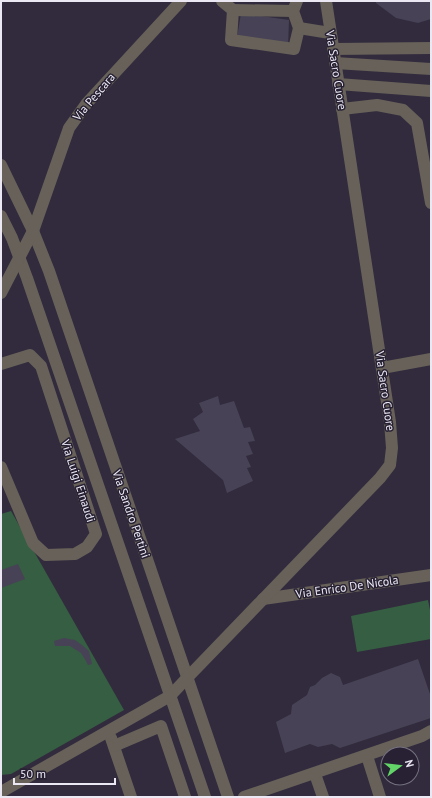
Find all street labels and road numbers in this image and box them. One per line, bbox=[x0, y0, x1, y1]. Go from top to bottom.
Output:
street label: Via Sacro Cuore bbox=[323, 28, 350, 111]
street label: Via Pescara bbox=[69, 70, 118, 124]
street label: Via Sacro Cuore bbox=[372, 349, 399, 432]
street label: Via Luigi Einaudi bbox=[58, 437, 99, 524]
street label: Via Sandro Pertini bbox=[109, 467, 154, 560]
street label: Via Enrico De Nicola bbox=[294, 572, 399, 601]

